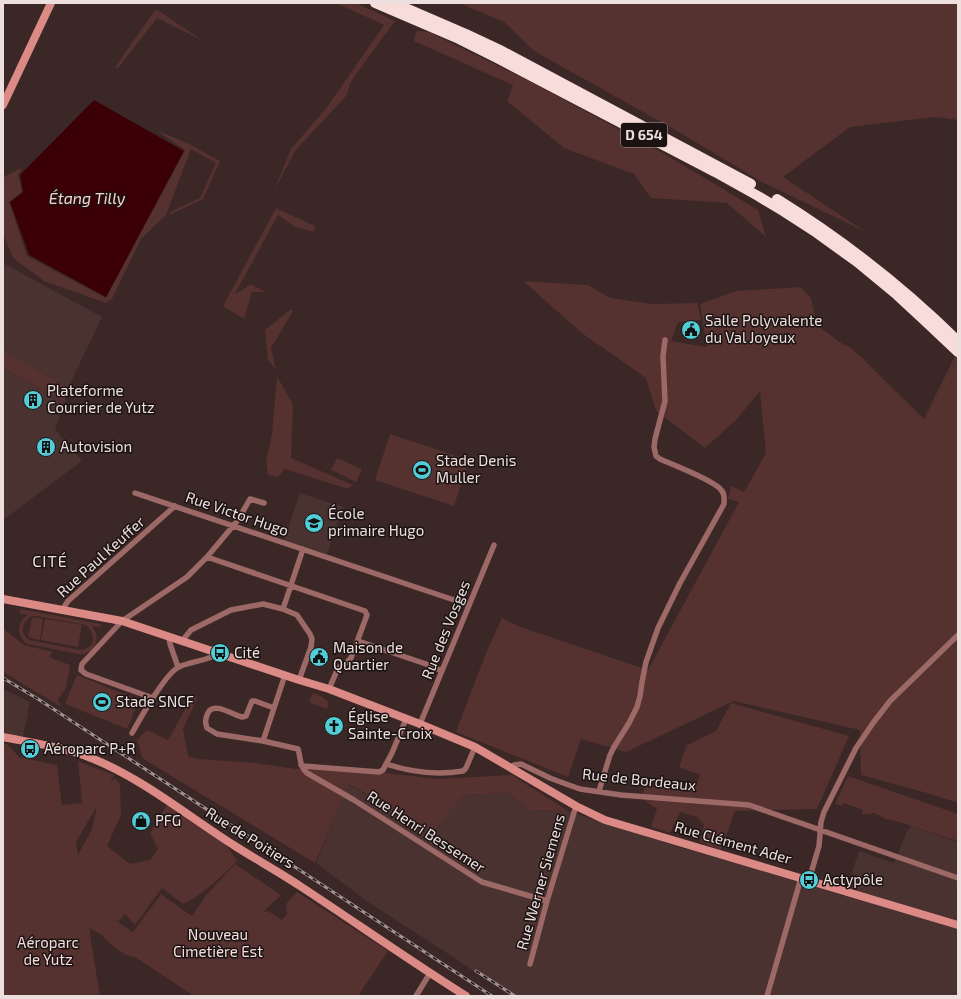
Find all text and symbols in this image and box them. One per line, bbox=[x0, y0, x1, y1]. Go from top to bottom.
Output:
road number: D 654 bbox=[621, 123, 667, 147]
water label: Étang Tilly bbox=[49, 188, 126, 208]
place label: Salle Polyvalente du Val Joyeux bbox=[705, 311, 822, 346]
public building icon: Salle Polyvalente du Val Joyeux bbox=[680, 319, 702, 341]
place label: Plateforme Courrier de Yutz bbox=[47, 381, 155, 416]
building icon: Plateforme Courrier de Yutz bbox=[22, 389, 44, 411]
building icon: Autovision bbox=[35, 436, 57, 458]
place label: Autovision bbox=[60, 437, 132, 455]
place label: Stade Denis Muller bbox=[436, 451, 516, 486]
sports icon: Stade Denis Muller bbox=[411, 459, 433, 481]
street label: Rue Victor Hugo bbox=[183, 487, 291, 539]
place label: École primaire Hugo bbox=[328, 504, 424, 539]
street label: Rue Paul Keuffer bbox=[53, 512, 148, 600]
school or university icon: École primaire Hugo bbox=[303, 512, 325, 534]
district label: CITÉ bbox=[32, 551, 68, 570]
street label: Rue des Vosges bbox=[417, 577, 473, 682]
place label: Maison de Quartier bbox=[333, 638, 403, 674]
bus stop icon: Cité bbox=[209, 642, 231, 664]
place label: Cité bbox=[234, 643, 260, 661]
public building icon: Maison de Quartier bbox=[308, 646, 330, 668]
sports icon: Stade SNCF bbox=[91, 691, 113, 713]
place label: Stade SNCF bbox=[116, 692, 194, 710]
place label: Église Sainte-Croix bbox=[348, 707, 432, 742]
church icon: Église Sainte-Croix bbox=[323, 715, 345, 737]
bus stop icon: Aéroparc P+R bbox=[19, 738, 41, 760]
place label: Aéroparc P+R bbox=[44, 739, 136, 757]
street label: Rue de Bordeaux bbox=[581, 764, 697, 794]
street label: Rue Henri Bessemer bbox=[364, 786, 489, 876]
street label: Rue de Poitiers bbox=[203, 803, 298, 872]
shop icon: PFG bbox=[130, 810, 152, 832]
place label: PFG bbox=[155, 811, 181, 829]
street label: Rue Werner Siemens bbox=[512, 812, 568, 952]
street label: Rue Clément Ader bbox=[673, 817, 794, 867]
bus stop icon: Actypôle bbox=[798, 869, 820, 891]
place label: Actypôle bbox=[823, 870, 883, 888]
park label: Nouveau Cimetière Est bbox=[173, 925, 263, 960]
park label: Aéroparc de Yutz bbox=[17, 933, 79, 968]

